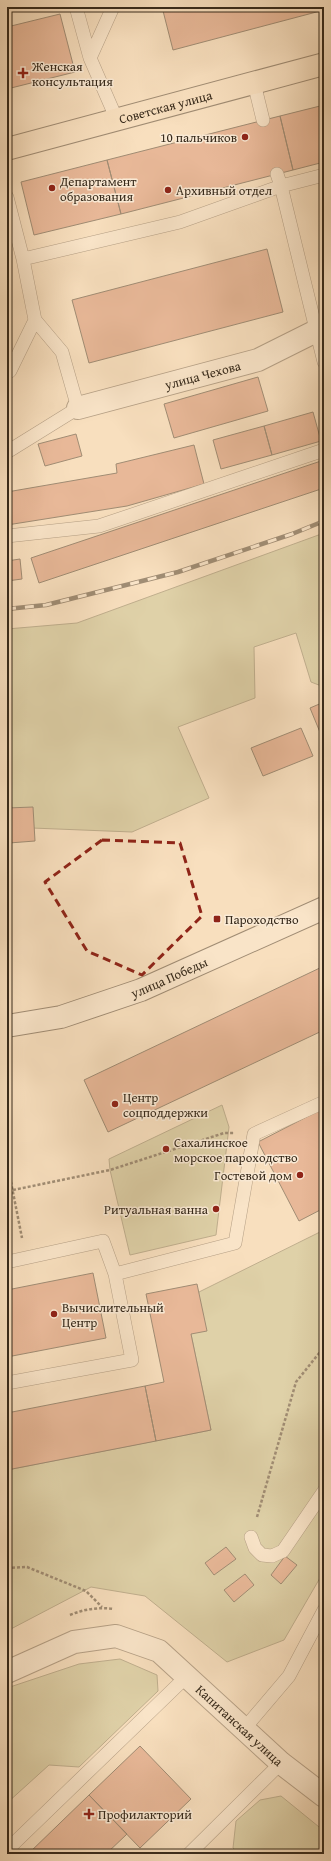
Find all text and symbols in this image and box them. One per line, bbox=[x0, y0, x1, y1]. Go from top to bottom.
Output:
place label: Женская консультация bbox=[31, 57, 113, 91]
marker: Женская консультация bbox=[17, 67, 29, 79]
street label: Советская улица bbox=[117, 85, 215, 128]
place label: 10 пальчиков bbox=[160, 128, 237, 147]
marker: 10 пальчиков bbox=[240, 132, 250, 142]
place label: Департамент образования bbox=[59, 172, 137, 206]
place label: Архивный отдел bbox=[176, 181, 272, 200]
marker: Департамент образования bbox=[47, 183, 57, 193]
marker: Архивный отдел bbox=[163, 185, 173, 195]
street label: улица Чехова bbox=[162, 355, 243, 394]
place label: Пароходство bbox=[225, 910, 299, 929]
marker: Пароходство bbox=[212, 914, 222, 924]
street label: улица Победы bbox=[127, 952, 210, 1003]
place label: Центр соцподдержки bbox=[123, 1088, 208, 1122]
marker: Центр соцподдержки bbox=[110, 1099, 120, 1109]
place label: Сахалинское морское пароходство bbox=[174, 1133, 298, 1167]
marker: Сахалинское морское пароходство bbox=[161, 1144, 171, 1154]
place label: Гостевой дом bbox=[214, 1166, 292, 1185]
marker: Гостевой дом bbox=[295, 1170, 305, 1180]
place label: Ритуальная ванна bbox=[104, 1200, 209, 1219]
marker: Ритуальная ванна bbox=[211, 1204, 221, 1214]
place label: Вычислительный Центр bbox=[62, 1298, 164, 1332]
marker: Вычислительный Центр bbox=[49, 1309, 59, 1319]
street label: Капитанская улица bbox=[192, 1680, 288, 1771]
place label: Профилакторий bbox=[98, 1805, 192, 1824]
marker: Профилакторий bbox=[83, 1808, 95, 1820]

